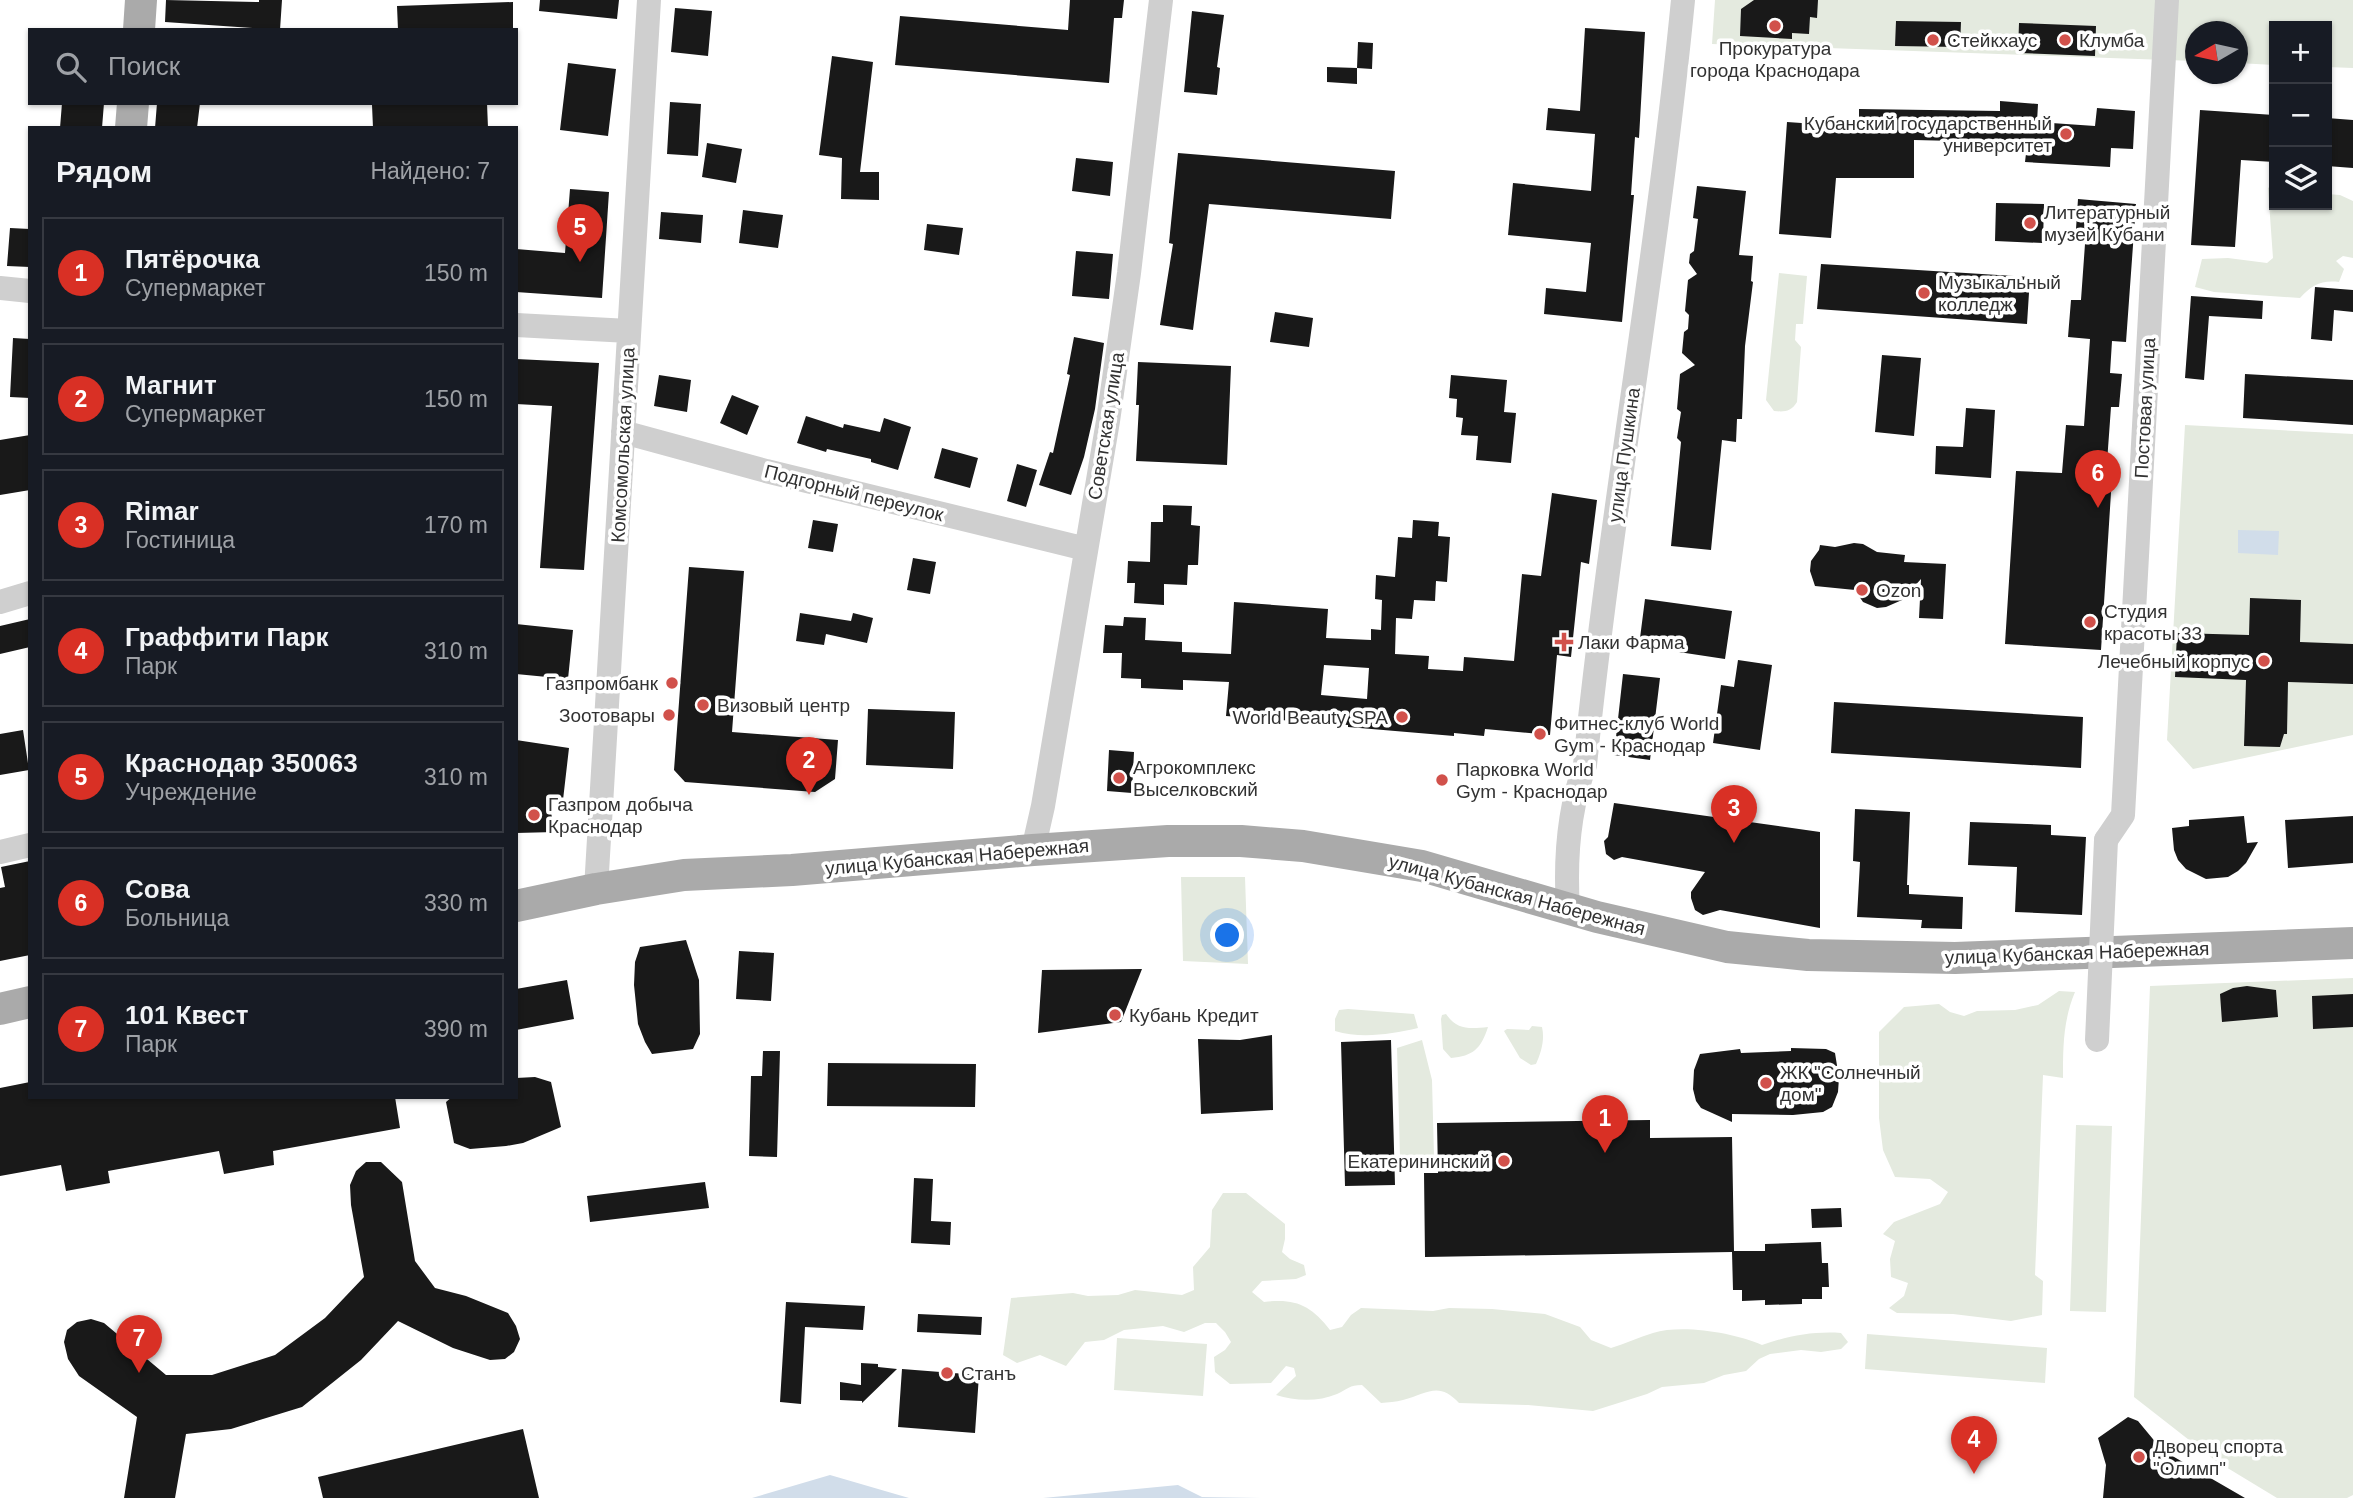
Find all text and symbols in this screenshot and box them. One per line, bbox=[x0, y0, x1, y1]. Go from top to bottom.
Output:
marker: Прокуратура города Краснодара bbox=[1767, 18, 1783, 34]
north arrow bbox=[2185, 21, 2248, 84]
map controls bbox=[2269, 21, 2332, 210]
button: + bbox=[2269, 21, 2332, 84]
search box bbox=[28, 28, 518, 105]
place label: Стейкхаус bbox=[1947, 30, 2037, 51]
place label: Клумба bbox=[2079, 30, 2145, 51]
marker: Стейкхаус bbox=[1925, 32, 1941, 48]
marker: Клумба bbox=[2057, 32, 2073, 48]
place label: Прокуратура города Краснодара bbox=[1690, 38, 1860, 81]
icon: search bbox=[52, 48, 90, 86]
text: Поиск bbox=[108, 51, 180, 81]
button: − bbox=[2269, 84, 2332, 147]
place label: Кубанский государственный университет bbox=[1804, 113, 2052, 156]
marker: Кубанский государственный университет bbox=[2058, 126, 2074, 142]
button: layers bbox=[2269, 147, 2332, 210]
text: Рядом bbox=[56, 155, 152, 188]
text: Найдено: 7 bbox=[370, 158, 490, 184]
place label: Литературный музей Кубани bbox=[2044, 202, 2170, 245]
pin: 5 bbox=[557, 204, 603, 262]
marker: Литературный музей Кубани bbox=[2022, 215, 2038, 231]
text: Пятёрочка bbox=[125, 244, 260, 274]
text: 1 bbox=[75, 260, 87, 286]
text: 150 m bbox=[424, 260, 488, 286]
place label: Музыкальный колледж bbox=[1938, 272, 2061, 315]
text: Супермаркет bbox=[125, 275, 265, 301]
marker: Музыкальный колледж bbox=[1916, 285, 1932, 301]
street label: Постовая улица bbox=[2131, 337, 2159, 479]
street label: Комсомольская улица bbox=[607, 346, 639, 543]
street label: Советская улица bbox=[1084, 350, 1128, 501]
text: Магнит bbox=[125, 370, 217, 400]
text: 2 bbox=[75, 386, 87, 412]
text: 150 m bbox=[424, 386, 488, 412]
street label: улица Пушкина bbox=[1604, 386, 1644, 524]
text: Супермаркет bbox=[125, 401, 265, 427]
pin: 6 bbox=[2075, 450, 2121, 508]
street label: Подгорный переулок bbox=[762, 461, 946, 526]
text: Rimar bbox=[125, 496, 199, 526]
text: 3 bbox=[75, 512, 87, 538]
text: 170 m bbox=[424, 512, 488, 538]
text: Гостиница bbox=[125, 527, 235, 553]
place label: Ozon bbox=[1876, 580, 1921, 601]
marker: Ozon bbox=[1854, 582, 1870, 598]
place label: Студия красоты 33 bbox=[2104, 601, 2202, 644]
marker: Студия красоты 33 bbox=[2082, 614, 2098, 630]
text: Граффити Парк bbox=[125, 622, 329, 652]
place label: Лаки Фарма bbox=[1578, 632, 1685, 653]
marker: Лаки Фарма bbox=[1556, 634, 1572, 650]
text: 4 bbox=[75, 638, 87, 664]
text: 310 m bbox=[424, 638, 488, 664]
place label: Лечебный корпус bbox=[2098, 651, 2250, 672]
text: Парк bbox=[125, 653, 177, 679]
marker: Лечебный корпус bbox=[2256, 653, 2272, 669]
place label: Газпромбанк bbox=[546, 673, 659, 694]
marker: Газпромбанк bbox=[664, 675, 680, 691]
place label: Визовый центр bbox=[717, 695, 850, 716]
marker: Визовый центр bbox=[695, 697, 711, 713]
place label: Зоотовары bbox=[559, 705, 655, 726]
marker: Зоотовары bbox=[661, 707, 677, 723]
place label: World Beauty SPA bbox=[1232, 707, 1388, 728]
marker: World Beauty SPA bbox=[1394, 709, 1410, 725]
place label: Фитнес-клуб World Gym - Краснодар bbox=[1554, 713, 1719, 756]
marker: Фитнес-клуб World Gym - Краснодар bbox=[1532, 726, 1548, 742]
pin: 2 bbox=[786, 737, 832, 795]
text: Краснодар 350063 bbox=[125, 748, 358, 778]
place label: Агрокомплекс Выселковский bbox=[1133, 757, 1258, 800]
place label: Парковка World Gym - Краснодар bbox=[1456, 759, 1608, 802]
text: 5 bbox=[75, 764, 87, 790]
text: 310 m bbox=[424, 764, 488, 790]
marker: Агрокомплекс Выселковский bbox=[1111, 770, 1127, 786]
marker: Парковка World Gym - Краснодар bbox=[1434, 772, 1450, 788]
text: Учреждение bbox=[125, 779, 257, 805]
pin: 3 bbox=[1711, 785, 1757, 843]
place label: Газпром добыча Краснодар bbox=[548, 794, 693, 837]
marker: Газпром добыча Краснодар bbox=[526, 807, 542, 823]
street label: улица Кубанская Набережная bbox=[824, 835, 1090, 879]
street label: улица Кубанская Набережная bbox=[1386, 851, 1648, 939]
text: Сова bbox=[125, 874, 190, 904]
text: 6 bbox=[75, 890, 87, 916]
text: 330 m bbox=[424, 890, 488, 916]
text: Больница bbox=[125, 905, 229, 931]
your location bbox=[1210, 918, 1244, 952]
street label: улица Кубанская Набережная bbox=[1944, 938, 2210, 968]
text: 101 Квест bbox=[125, 1000, 248, 1030]
place label: Кубань Кредит bbox=[1129, 1005, 1259, 1026]
marker: Кубань Кредит bbox=[1107, 1007, 1123, 1023]
text: 7 bbox=[75, 1016, 87, 1042]
text: 390 m bbox=[424, 1016, 488, 1042]
text: Парк bbox=[125, 1031, 177, 1057]
place label: ЖК "Солнечный дом" bbox=[1780, 1062, 1921, 1105]
marker: ЖК "Солнечный дом" bbox=[1758, 1075, 1774, 1091]
pin: 1 bbox=[1582, 1095, 1628, 1153]
place label: Екатерининский bbox=[1348, 1151, 1490, 1172]
marker: Екатерининский bbox=[1496, 1153, 1512, 1169]
pin: 7 bbox=[116, 1315, 162, 1373]
place label: Станъ bbox=[961, 1363, 1016, 1384]
marker: Станъ bbox=[939, 1365, 955, 1381]
pin: 4 bbox=[1951, 1416, 1997, 1474]
place label: Дворец спорта "Олимп" bbox=[2153, 1436, 2284, 1479]
marker: Дворец спорта "Олимп" bbox=[2131, 1449, 2147, 1465]

